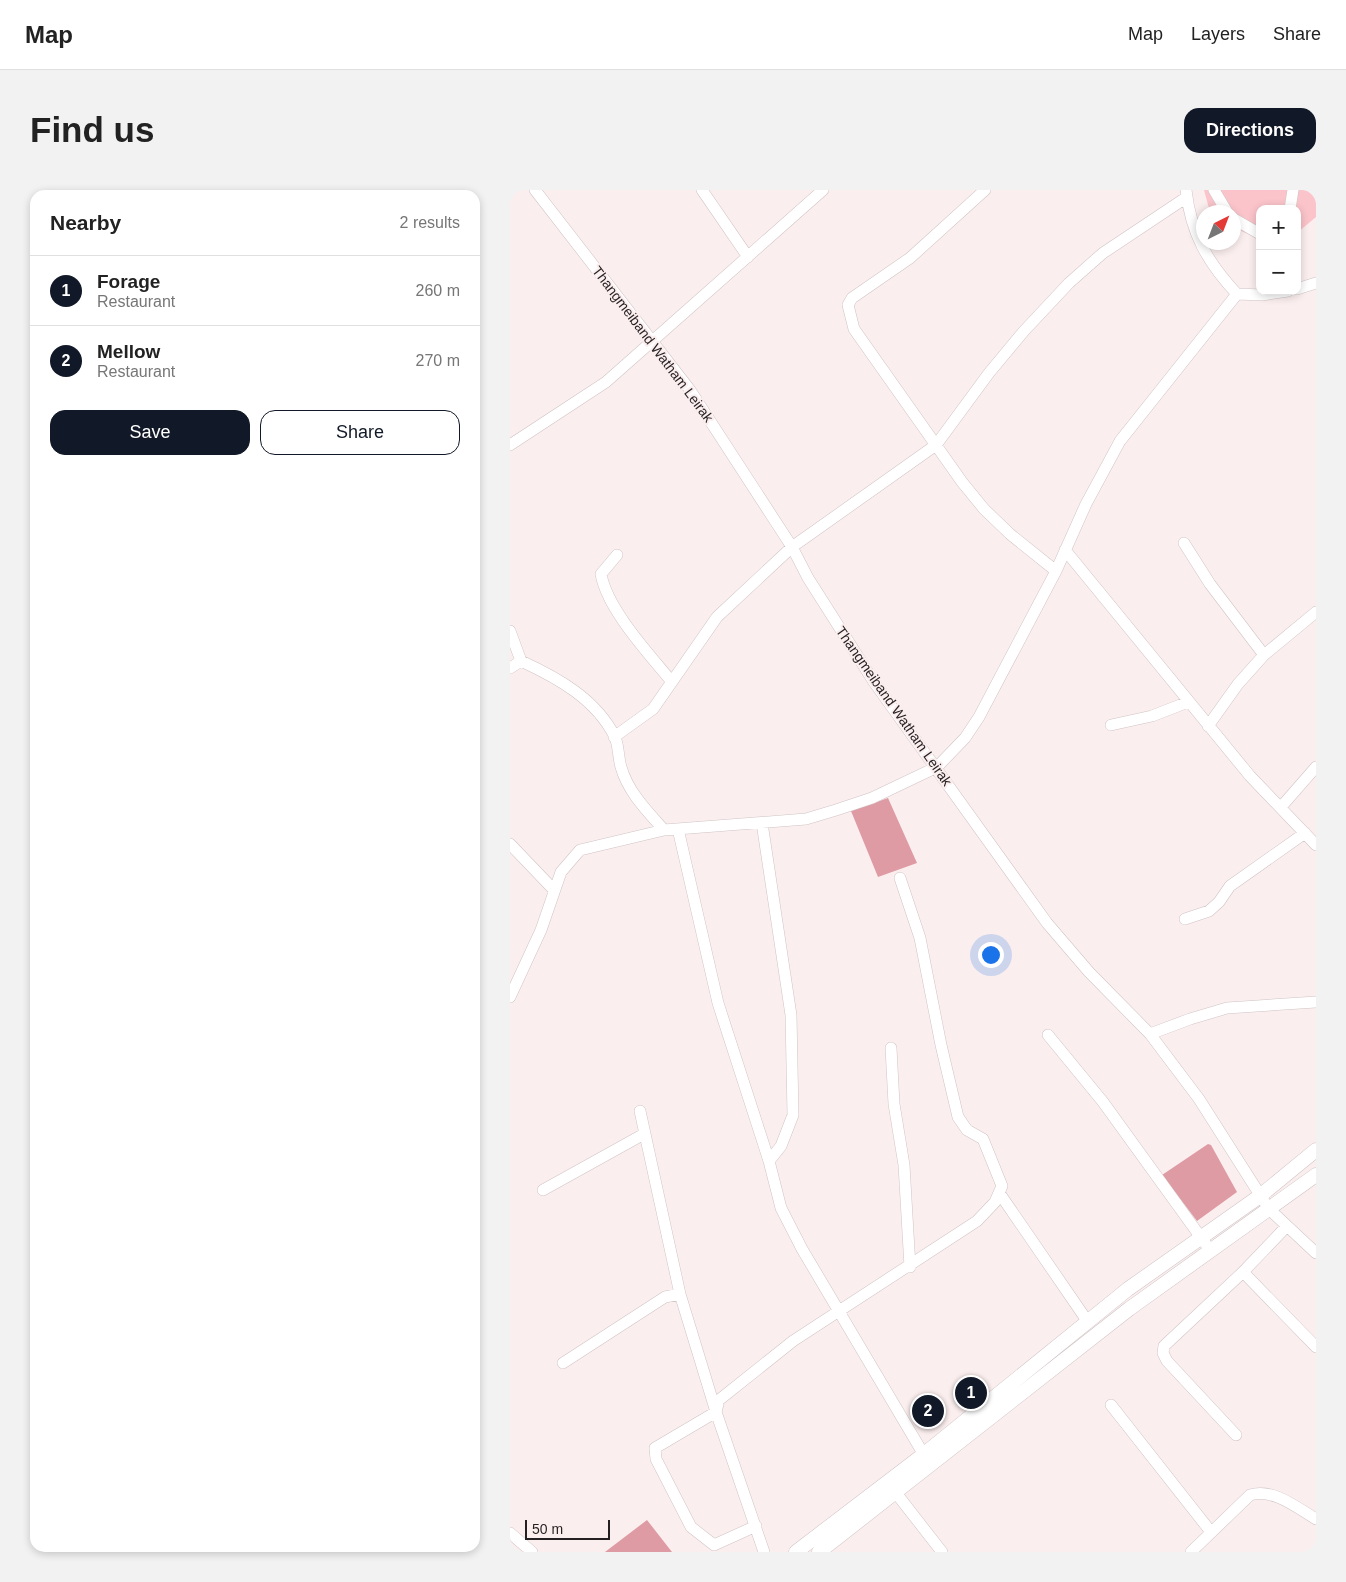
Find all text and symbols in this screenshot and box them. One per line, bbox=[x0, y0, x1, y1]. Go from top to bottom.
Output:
text: Map bbox=[25, 21, 73, 48]
text: Map bbox=[1128, 24, 1163, 44]
text: Layers bbox=[1191, 24, 1245, 44]
text: Share bbox=[1273, 24, 1321, 44]
button: Directions bbox=[1184, 108, 1316, 153]
text: Find us bbox=[30, 110, 154, 149]
north arrow bbox=[1196, 205, 1241, 250]
map controls bbox=[1256, 205, 1301, 295]
button: + bbox=[1256, 205, 1301, 250]
text: Nearby bbox=[50, 211, 121, 234]
text: 2 results bbox=[400, 214, 460, 231]
button: − bbox=[1256, 250, 1301, 295]
street label: Thangmeiband Watham Leirak bbox=[589, 263, 717, 426]
text: Forage bbox=[97, 271, 160, 292]
text: 1 bbox=[62, 282, 70, 299]
text: 260 m bbox=[416, 282, 460, 299]
text: Restaurant bbox=[97, 293, 175, 310]
text: Mellow bbox=[97, 341, 160, 362]
text: 2 bbox=[62, 352, 70, 369]
text: 270 m bbox=[416, 352, 460, 369]
text: Restaurant bbox=[97, 363, 175, 380]
button: Save bbox=[50, 410, 250, 455]
button: Share bbox=[260, 410, 460, 455]
street label: Thangmeiband Watham Leirak bbox=[833, 623, 956, 790]
your location bbox=[978, 942, 1004, 968]
pin: 1 bbox=[955, 1374, 987, 1412]
pin: 2 bbox=[912, 1392, 944, 1430]
scale bar bbox=[525, 1517, 610, 1540]
text: 50 m bbox=[532, 1521, 563, 1537]

